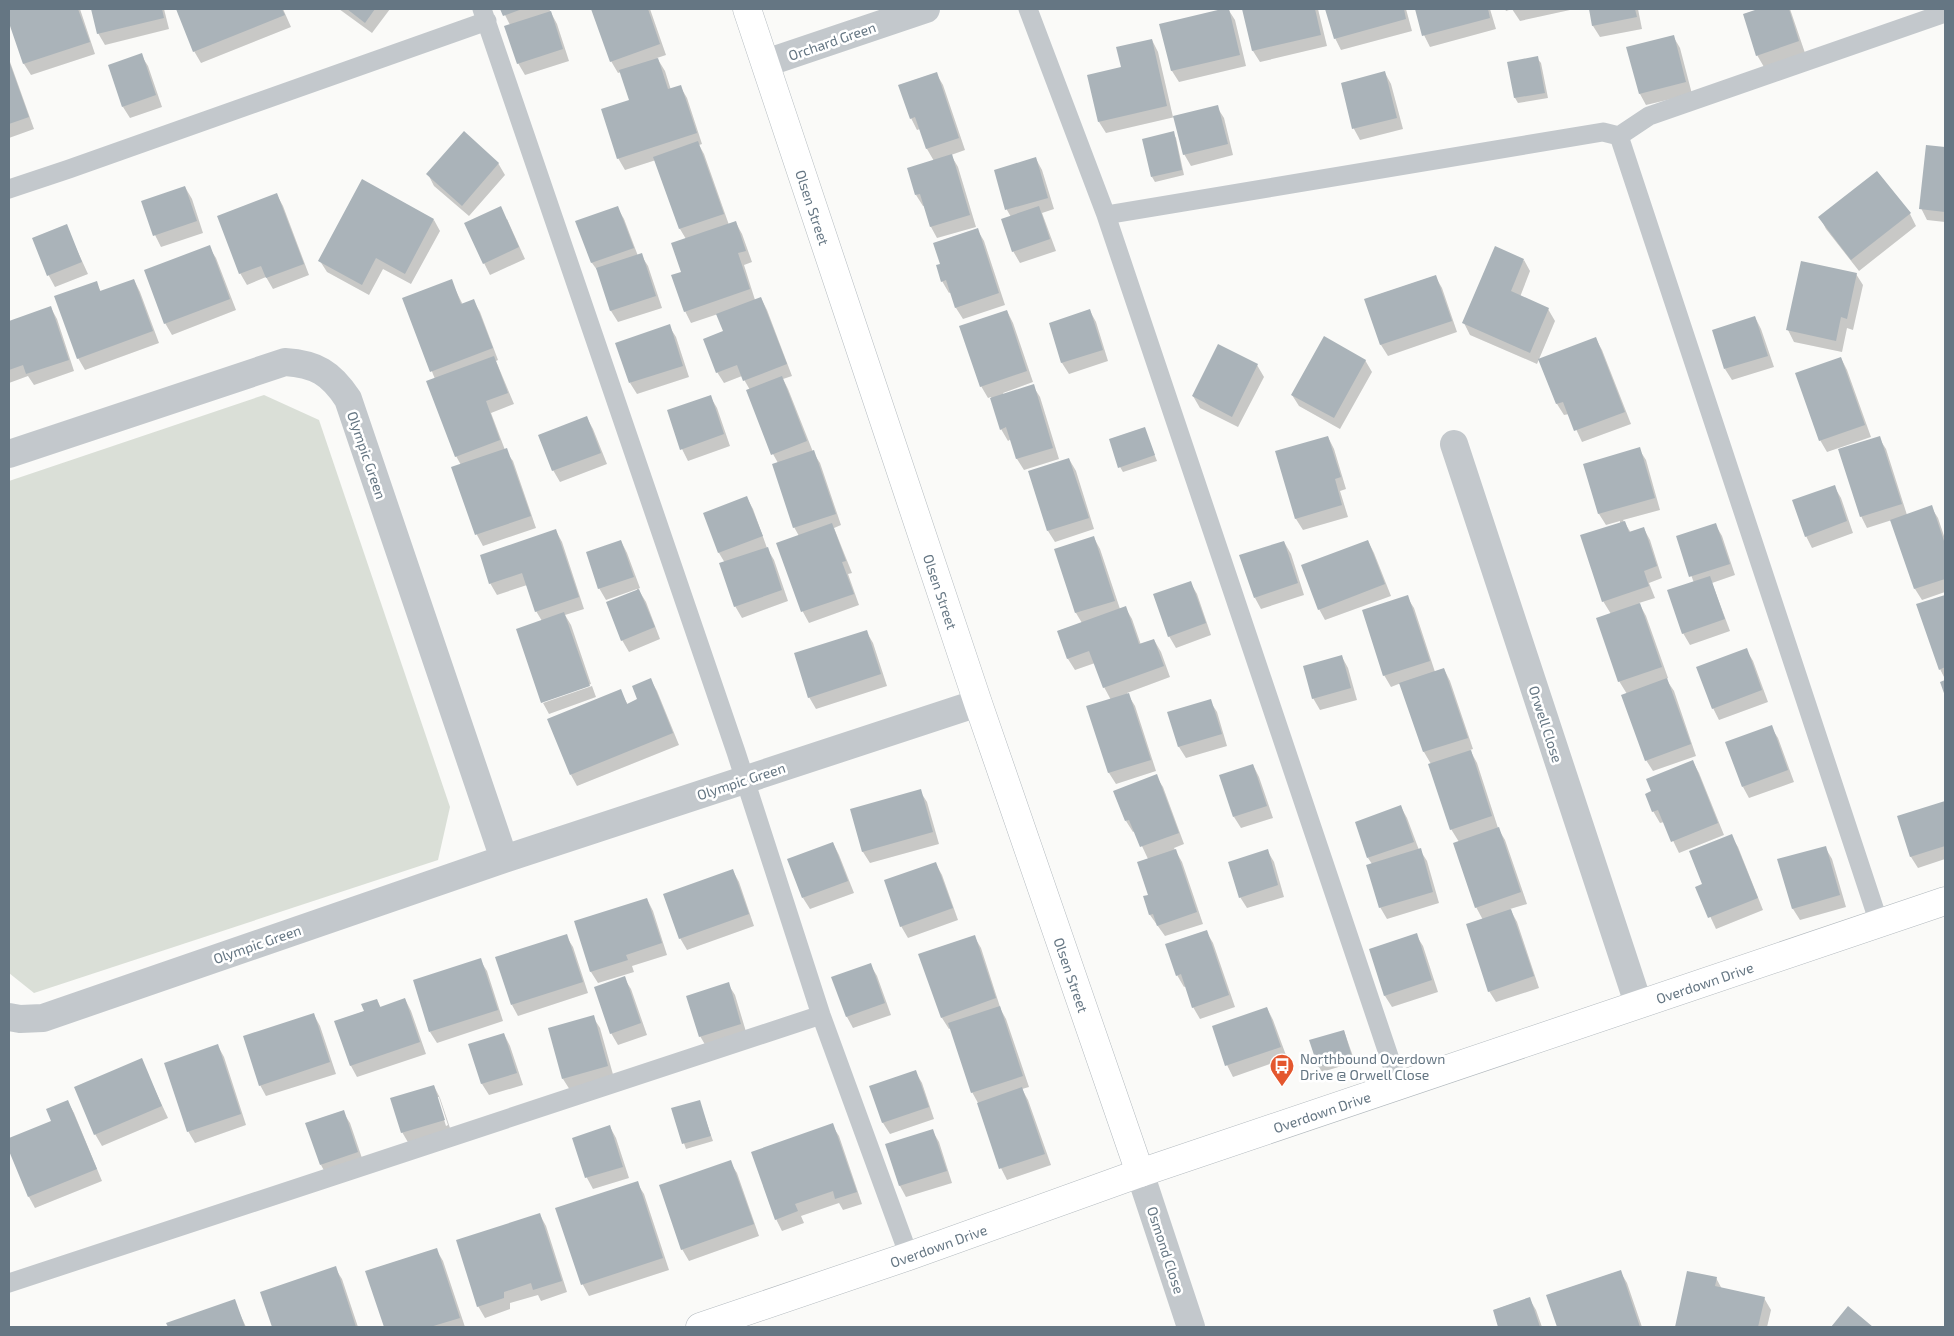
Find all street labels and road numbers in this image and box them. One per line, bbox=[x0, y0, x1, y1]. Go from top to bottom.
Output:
street label: Orchard Green bbox=[786, 18, 878, 64]
street label: Olsen Street bbox=[793, 167, 833, 247]
street label: Olympic Green bbox=[344, 409, 390, 501]
street label: Olsen Street bbox=[920, 552, 961, 631]
street label: Orwell Close bbox=[1526, 683, 1566, 765]
street label: Olympic Green bbox=[695, 759, 787, 803]
street label: Olympic Green bbox=[211, 921, 303, 967]
street label: Olsen Street bbox=[1051, 935, 1093, 1015]
street label: Overdown Drive bbox=[1654, 958, 1755, 1007]
street label: Overdown Drive bbox=[1271, 1087, 1373, 1136]
street label: Osmond Close bbox=[1144, 1204, 1188, 1296]
street label: Overdown Drive bbox=[888, 1220, 989, 1270]

